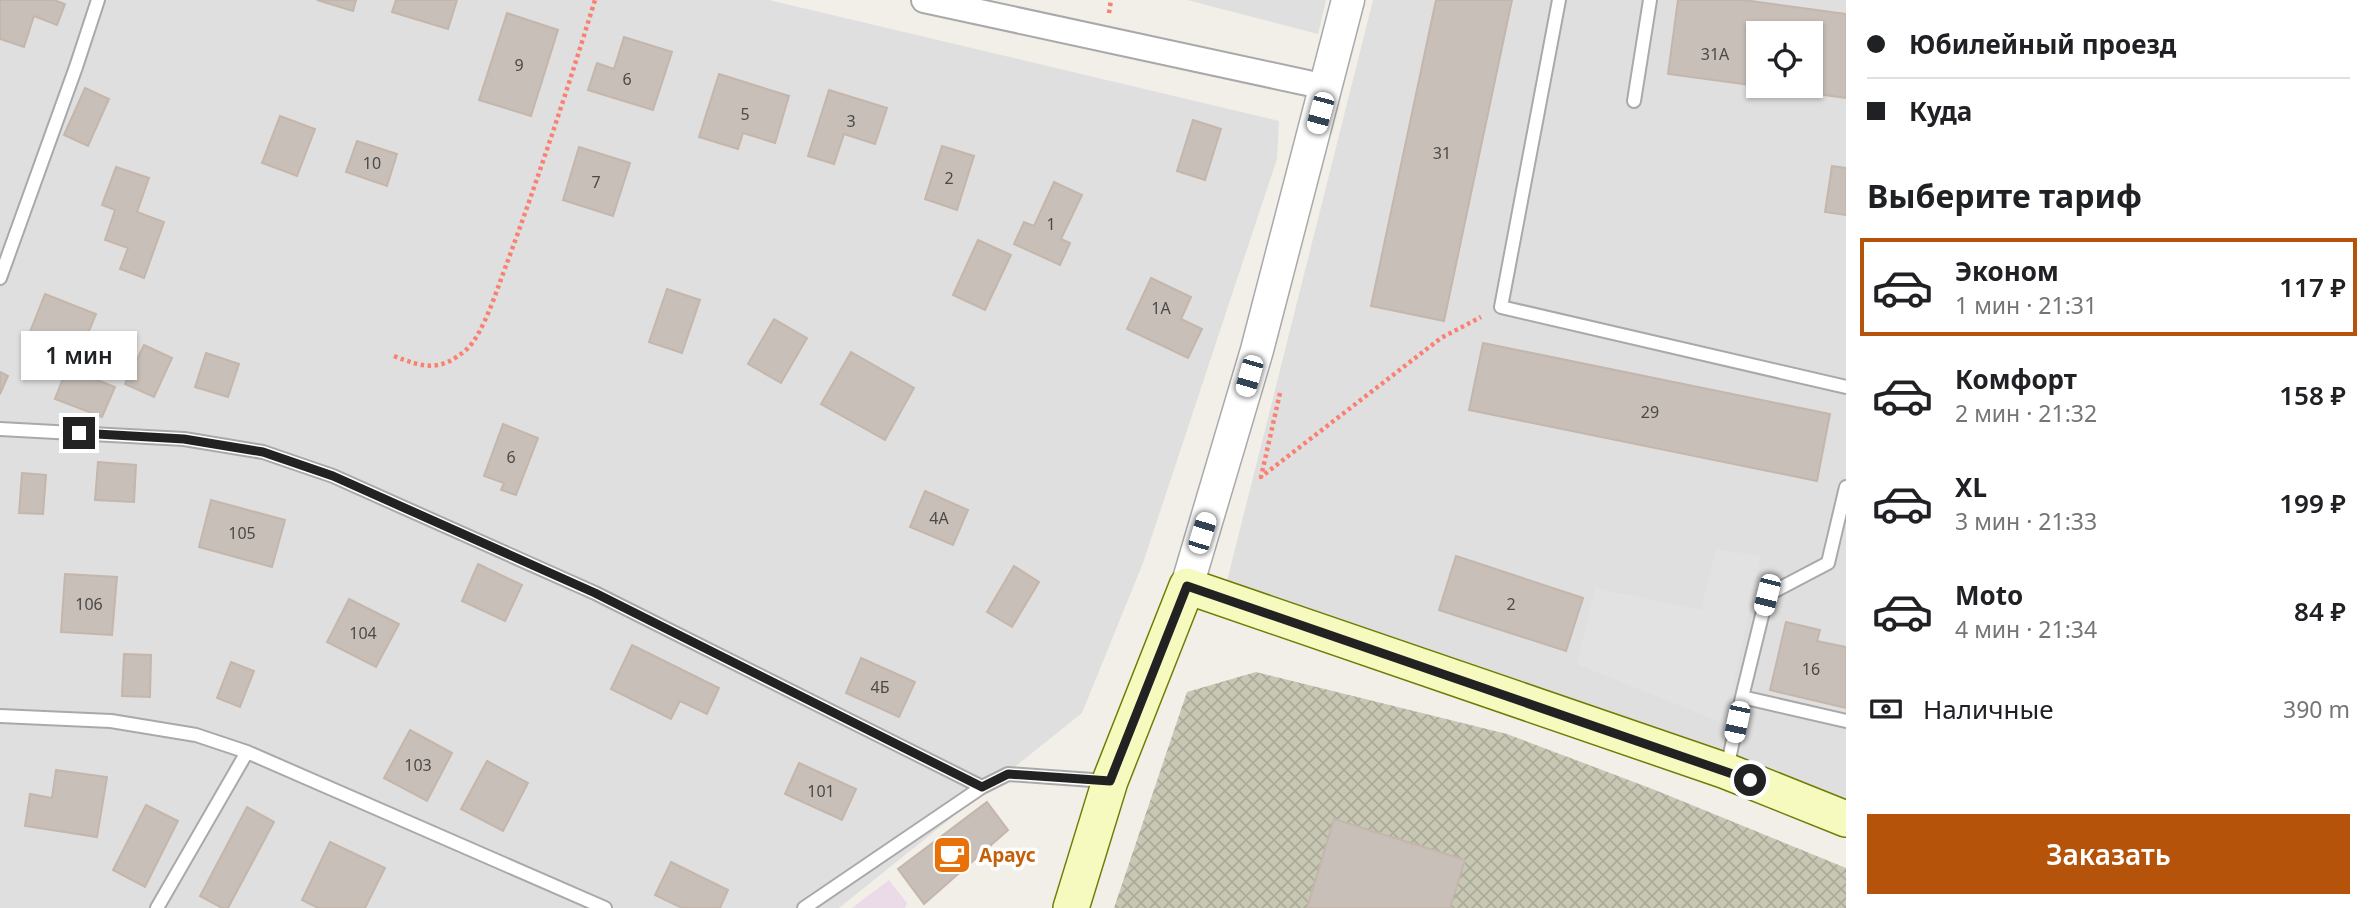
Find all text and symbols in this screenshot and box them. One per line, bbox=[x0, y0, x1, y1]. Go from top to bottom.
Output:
map controls bbox=[1746, 21, 1823, 98]
button: locate bbox=[1746, 21, 1823, 98]
text: Юбилейный проезд bbox=[1909, 26, 2176, 62]
house number: 31А bbox=[1701, 43, 1730, 65]
house number: 9 bbox=[514, 54, 524, 76]
house number: 6 bbox=[622, 68, 632, 90]
car bbox=[1305, 90, 1336, 136]
text: Куда bbox=[1909, 93, 1972, 129]
house number: 5 bbox=[740, 103, 750, 125]
house number: 3 bbox=[846, 110, 856, 132]
house number: 31 bbox=[1433, 142, 1451, 164]
house number: 10 bbox=[363, 152, 381, 174]
house number: 2 bbox=[944, 167, 954, 189]
house number: 7 bbox=[591, 171, 601, 193]
text: Выберите тариф bbox=[1867, 174, 2142, 217]
house number: 1 bbox=[1046, 213, 1056, 235]
text: Эконом bbox=[1955, 253, 2059, 289]
icon: car bbox=[1871, 256, 1934, 319]
text: 117 ₽ bbox=[2279, 269, 2346, 305]
text: 1 мин · 21:31 bbox=[1955, 289, 2097, 321]
house number: 1А bbox=[1151, 297, 1171, 319]
callout: 1 мин bbox=[21, 332, 137, 380]
text: 1 мин bbox=[45, 339, 113, 371]
car bbox=[1234, 353, 1265, 399]
text: Комфорт bbox=[1955, 361, 2077, 397]
icon: car bbox=[1871, 364, 1934, 427]
text: 158 ₽ bbox=[2279, 377, 2346, 413]
text: 2 мин · 21:32 bbox=[1955, 397, 2097, 429]
house number: 29 bbox=[1641, 401, 1659, 423]
route end bbox=[63, 417, 95, 449]
house number: 6 bbox=[506, 446, 516, 468]
text: XL bbox=[1955, 469, 1987, 505]
icon: car bbox=[1871, 472, 1934, 535]
text: 199 ₽ bbox=[2279, 485, 2346, 521]
text: 3 мин · 21:33 bbox=[1955, 505, 2097, 537]
house number: 4А bbox=[929, 507, 949, 529]
car bbox=[1186, 510, 1219, 556]
house number: 105 bbox=[228, 522, 256, 544]
car bbox=[1752, 572, 1783, 618]
text: Moto bbox=[1955, 577, 2023, 613]
icon: car bbox=[1871, 580, 1934, 643]
house number: 106 bbox=[75, 593, 103, 615]
house number: 2 bbox=[1506, 593, 1516, 615]
text: 84 ₽ bbox=[2294, 593, 2346, 629]
text: 4 мин · 21:34 bbox=[1955, 613, 2097, 645]
house number: 104 bbox=[349, 622, 377, 644]
house number: 16 bbox=[1802, 658, 1820, 680]
house number: 4Б bbox=[871, 676, 890, 698]
icon: cash bbox=[1867, 690, 1905, 728]
text: Наличные bbox=[1923, 691, 2054, 727]
text: 390 m bbox=[2283, 693, 2350, 725]
car bbox=[1723, 699, 1752, 745]
house number: 103 bbox=[404, 754, 432, 776]
route start bbox=[1734, 764, 1766, 796]
house number: 101 bbox=[807, 780, 835, 802]
button: Заказать bbox=[1867, 814, 2350, 894]
cafe icon: Араус bbox=[931, 834, 973, 876]
place label: Араус bbox=[979, 842, 1036, 868]

